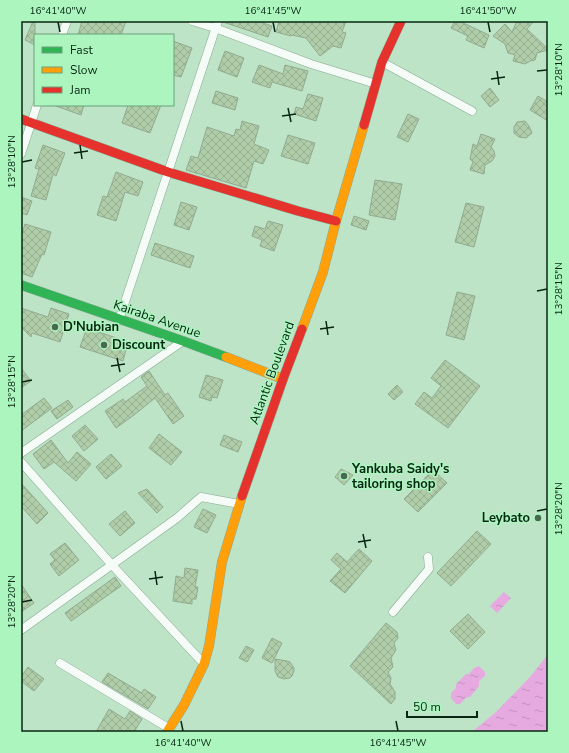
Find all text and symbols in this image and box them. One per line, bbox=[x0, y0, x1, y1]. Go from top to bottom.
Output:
text: 16°41'40"W bbox=[30, 4, 86, 18]
text: 16°41'45"W bbox=[245, 4, 301, 18]
text: 16°41'50"W bbox=[460, 4, 516, 18]
legend bbox=[34, 34, 174, 106]
text: Fast bbox=[70, 42, 93, 58]
text: 13°28'10"N bbox=[552, 43, 566, 97]
text: Slow bbox=[70, 62, 98, 78]
text: Jam bbox=[69, 82, 91, 98]
text: 13°28'10"N bbox=[5, 135, 19, 189]
text: 13°28'15"N bbox=[552, 262, 566, 316]
street label: Kairaba Avenue bbox=[111, 296, 203, 342]
place label: D'Nubian bbox=[63, 318, 119, 336]
street label: Atlantic Boulevard bbox=[245, 319, 299, 427]
marker: D'Nubian bbox=[50, 322, 60, 332]
place label: Discount bbox=[112, 336, 166, 354]
marker: Discount bbox=[99, 340, 109, 350]
text: 13°28'15"N bbox=[5, 355, 19, 409]
place label: Yankuba Saidy's tailoring shop bbox=[351, 460, 449, 493]
marker: Yankuba Saidy's tailoring shop bbox=[339, 471, 349, 481]
text: 13°28'20"N bbox=[552, 482, 566, 536]
place label: Leybato bbox=[482, 509, 530, 527]
marker: Leybato bbox=[533, 513, 543, 523]
text: 13°28'20"N bbox=[5, 575, 19, 629]
scale bar bbox=[407, 693, 477, 719]
text: 50 m bbox=[413, 699, 441, 715]
text: 16°41'40"W bbox=[155, 736, 211, 750]
text: 16°41'45"W bbox=[370, 736, 426, 750]

